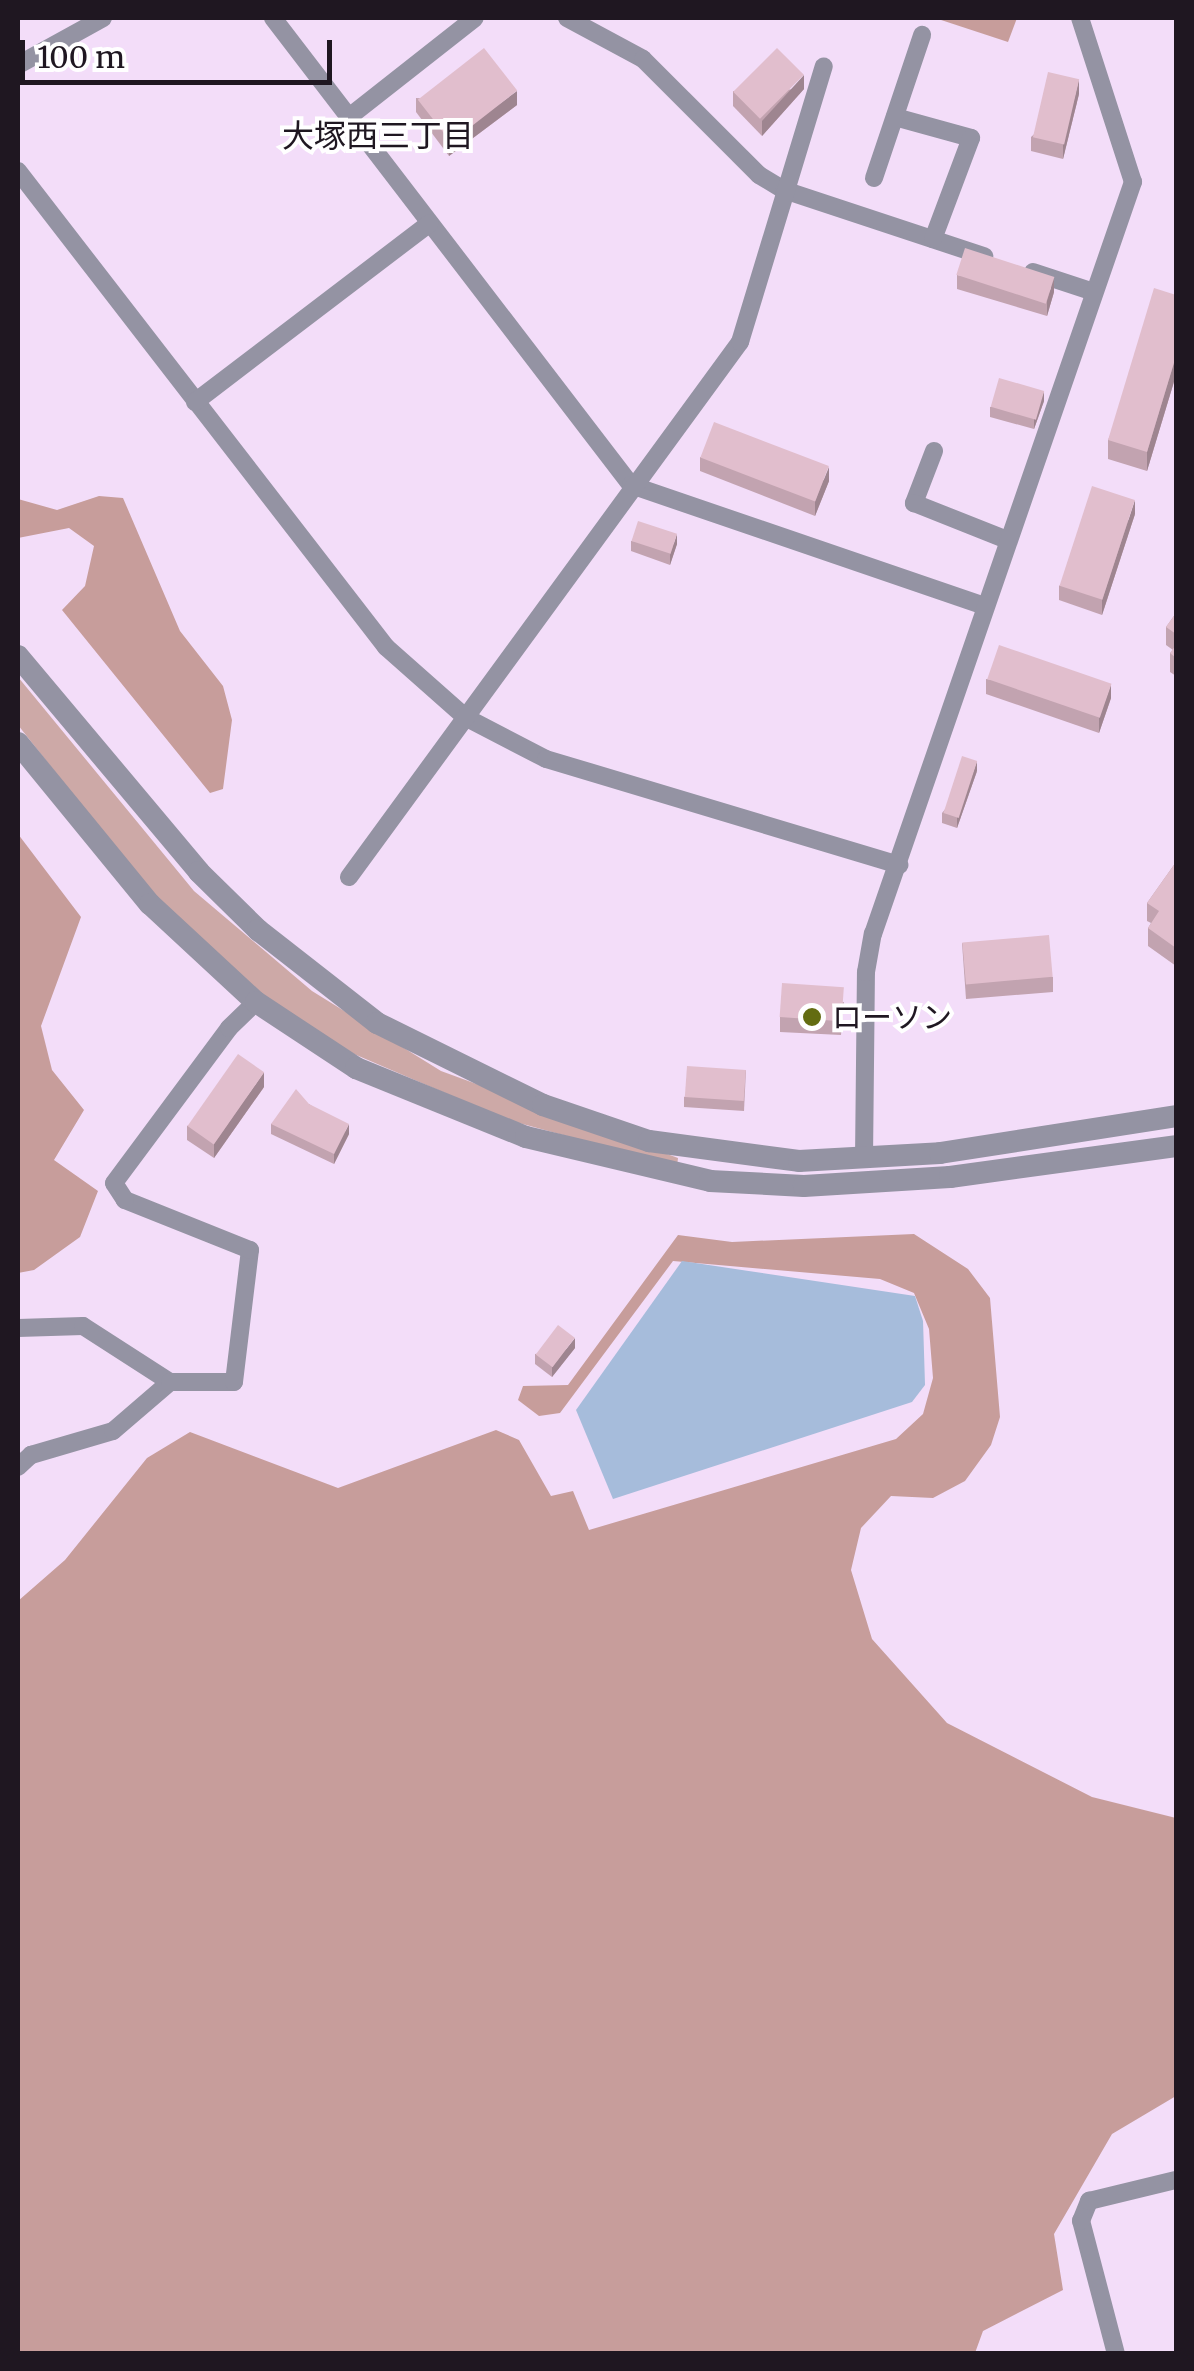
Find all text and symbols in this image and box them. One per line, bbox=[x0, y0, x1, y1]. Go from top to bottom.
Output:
scale bar bbox=[25, 20, 338, 82]
text: 100 m bbox=[37, 38, 125, 76]
district label: 大塚西三丁目 bbox=[282, 117, 474, 155]
place label: ローソン bbox=[832, 999, 952, 1035]
marker: ローソン bbox=[801, 1006, 823, 1028]

